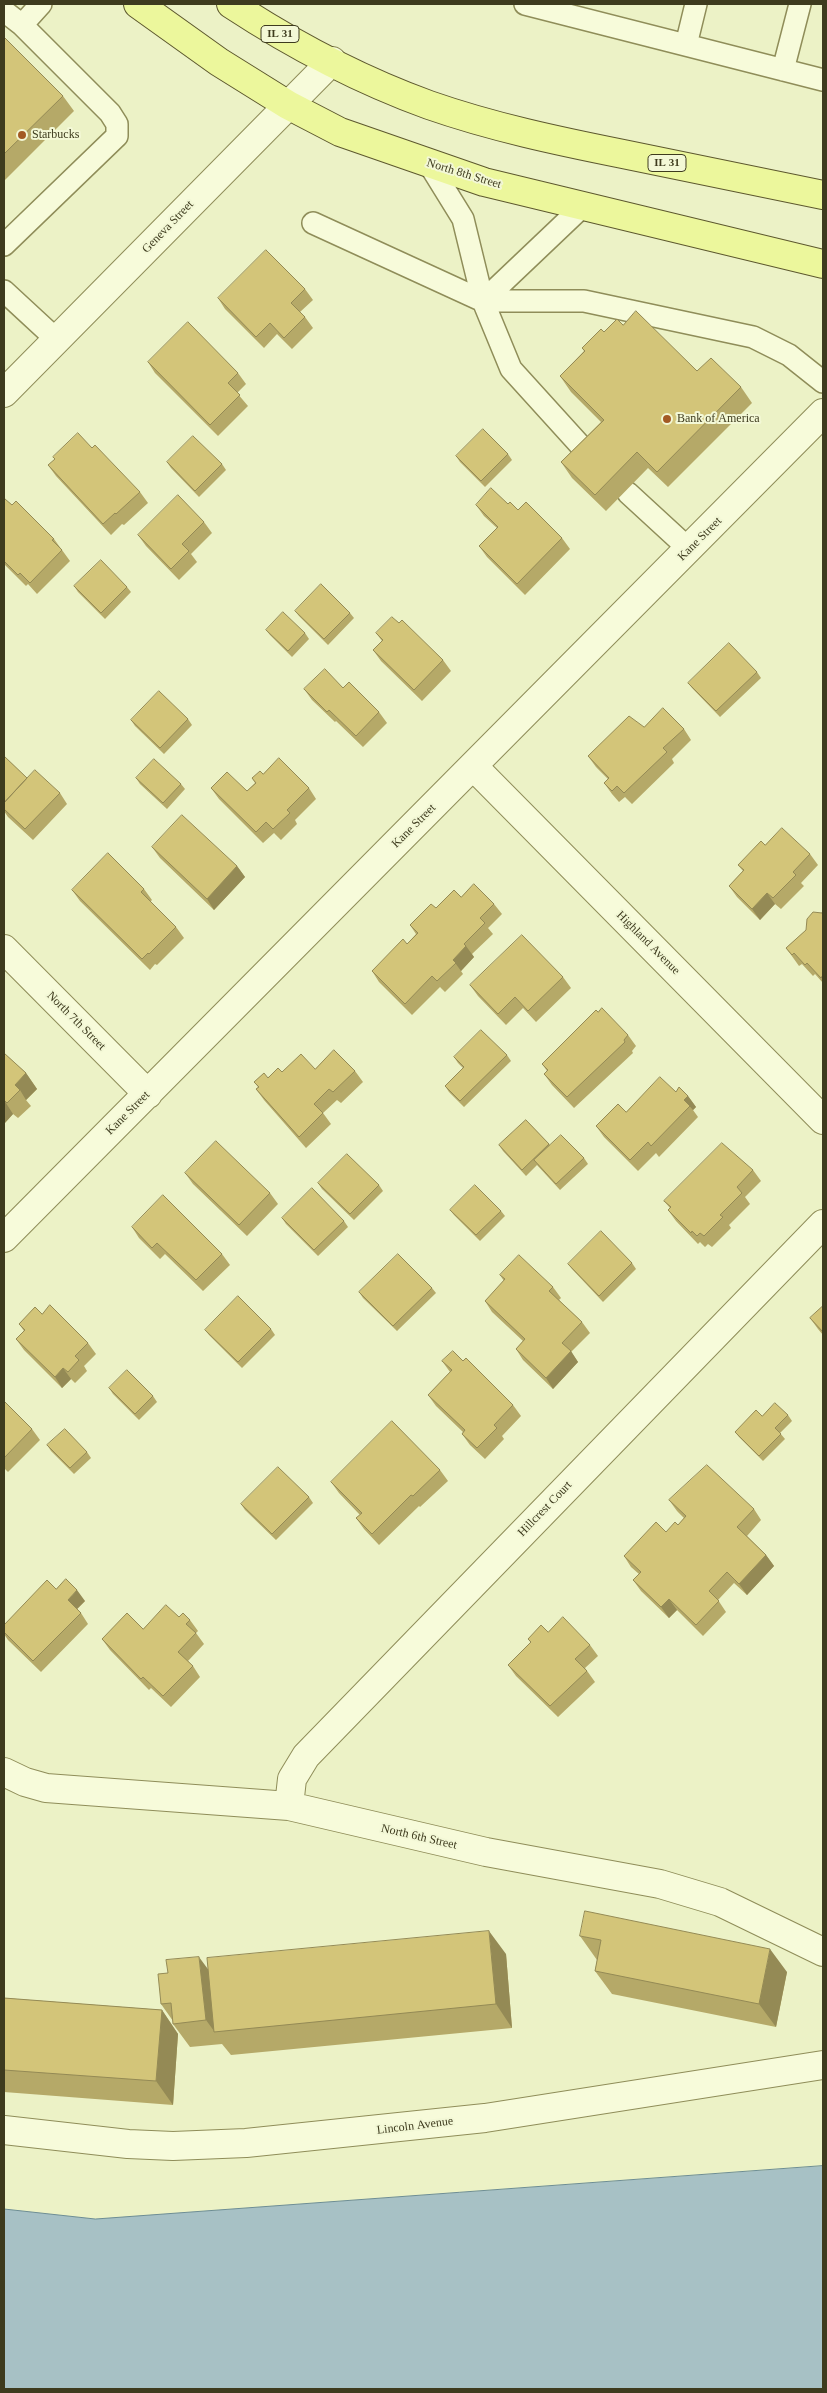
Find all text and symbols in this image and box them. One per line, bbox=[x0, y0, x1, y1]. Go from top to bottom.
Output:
road number: IL 31 bbox=[261, 26, 299, 42]
place label: Starbucks bbox=[32, 128, 79, 142]
marker: Starbucks bbox=[16, 129, 28, 141]
road number: IL 31 bbox=[648, 154, 686, 172]
street label: North 8th Street bbox=[425, 156, 503, 192]
street label: Geneva Street bbox=[139, 198, 197, 256]
place label: Bank of America bbox=[677, 412, 760, 426]
marker: Bank of America bbox=[661, 413, 673, 425]
street label: Kane Street bbox=[675, 514, 725, 564]
street label: Kane Street bbox=[389, 801, 439, 851]
street label: Highland Avenue bbox=[613, 908, 683, 978]
street label: North 7th Street bbox=[44, 989, 108, 1053]
street label: Kane Street bbox=[103, 1088, 153, 1138]
street label: Hillcrest Court bbox=[515, 1478, 575, 1540]
street label: North 6th Street bbox=[380, 1821, 458, 1853]
street label: Lincoln Avenue bbox=[376, 2114, 454, 2138]

